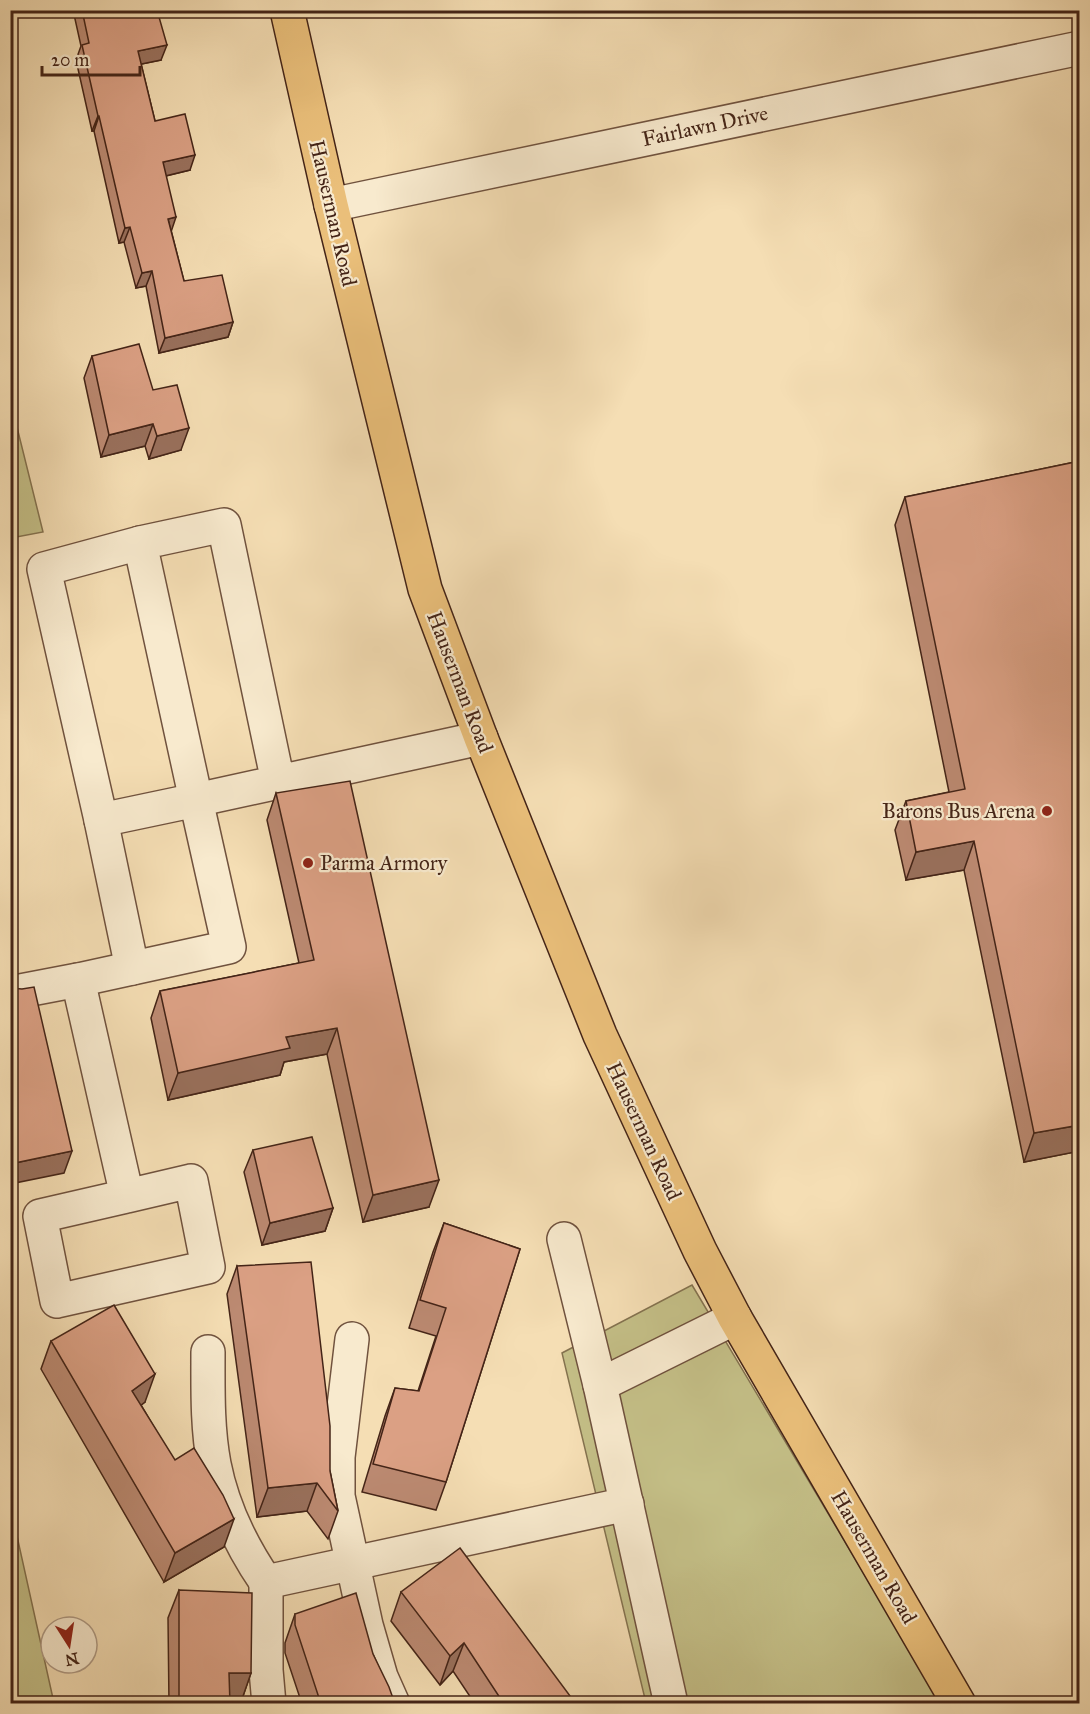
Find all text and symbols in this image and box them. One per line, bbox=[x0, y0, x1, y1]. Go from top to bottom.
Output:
scale bar bbox=[42, 39, 140, 77]
text: 20 m bbox=[51, 49, 89, 71]
street label: Fairlawn Drive bbox=[640, 100, 771, 152]
street label: Hauserman Road bbox=[304, 137, 363, 289]
street label: Hauserman Road bbox=[421, 607, 499, 757]
place label: Barons Bus Arena bbox=[882, 798, 1035, 824]
marker: Barons Bus Arena bbox=[1040, 804, 1054, 818]
place label: Parma Armory bbox=[320, 850, 449, 876]
marker: Parma Armory bbox=[301, 856, 315, 870]
street label: Hauserman Road bbox=[601, 1058, 688, 1205]
street label: Hauserman Road bbox=[825, 1486, 923, 1629]
north arrow bbox=[39, 1615, 99, 1675]
text: N bbox=[63, 1648, 81, 1670]

